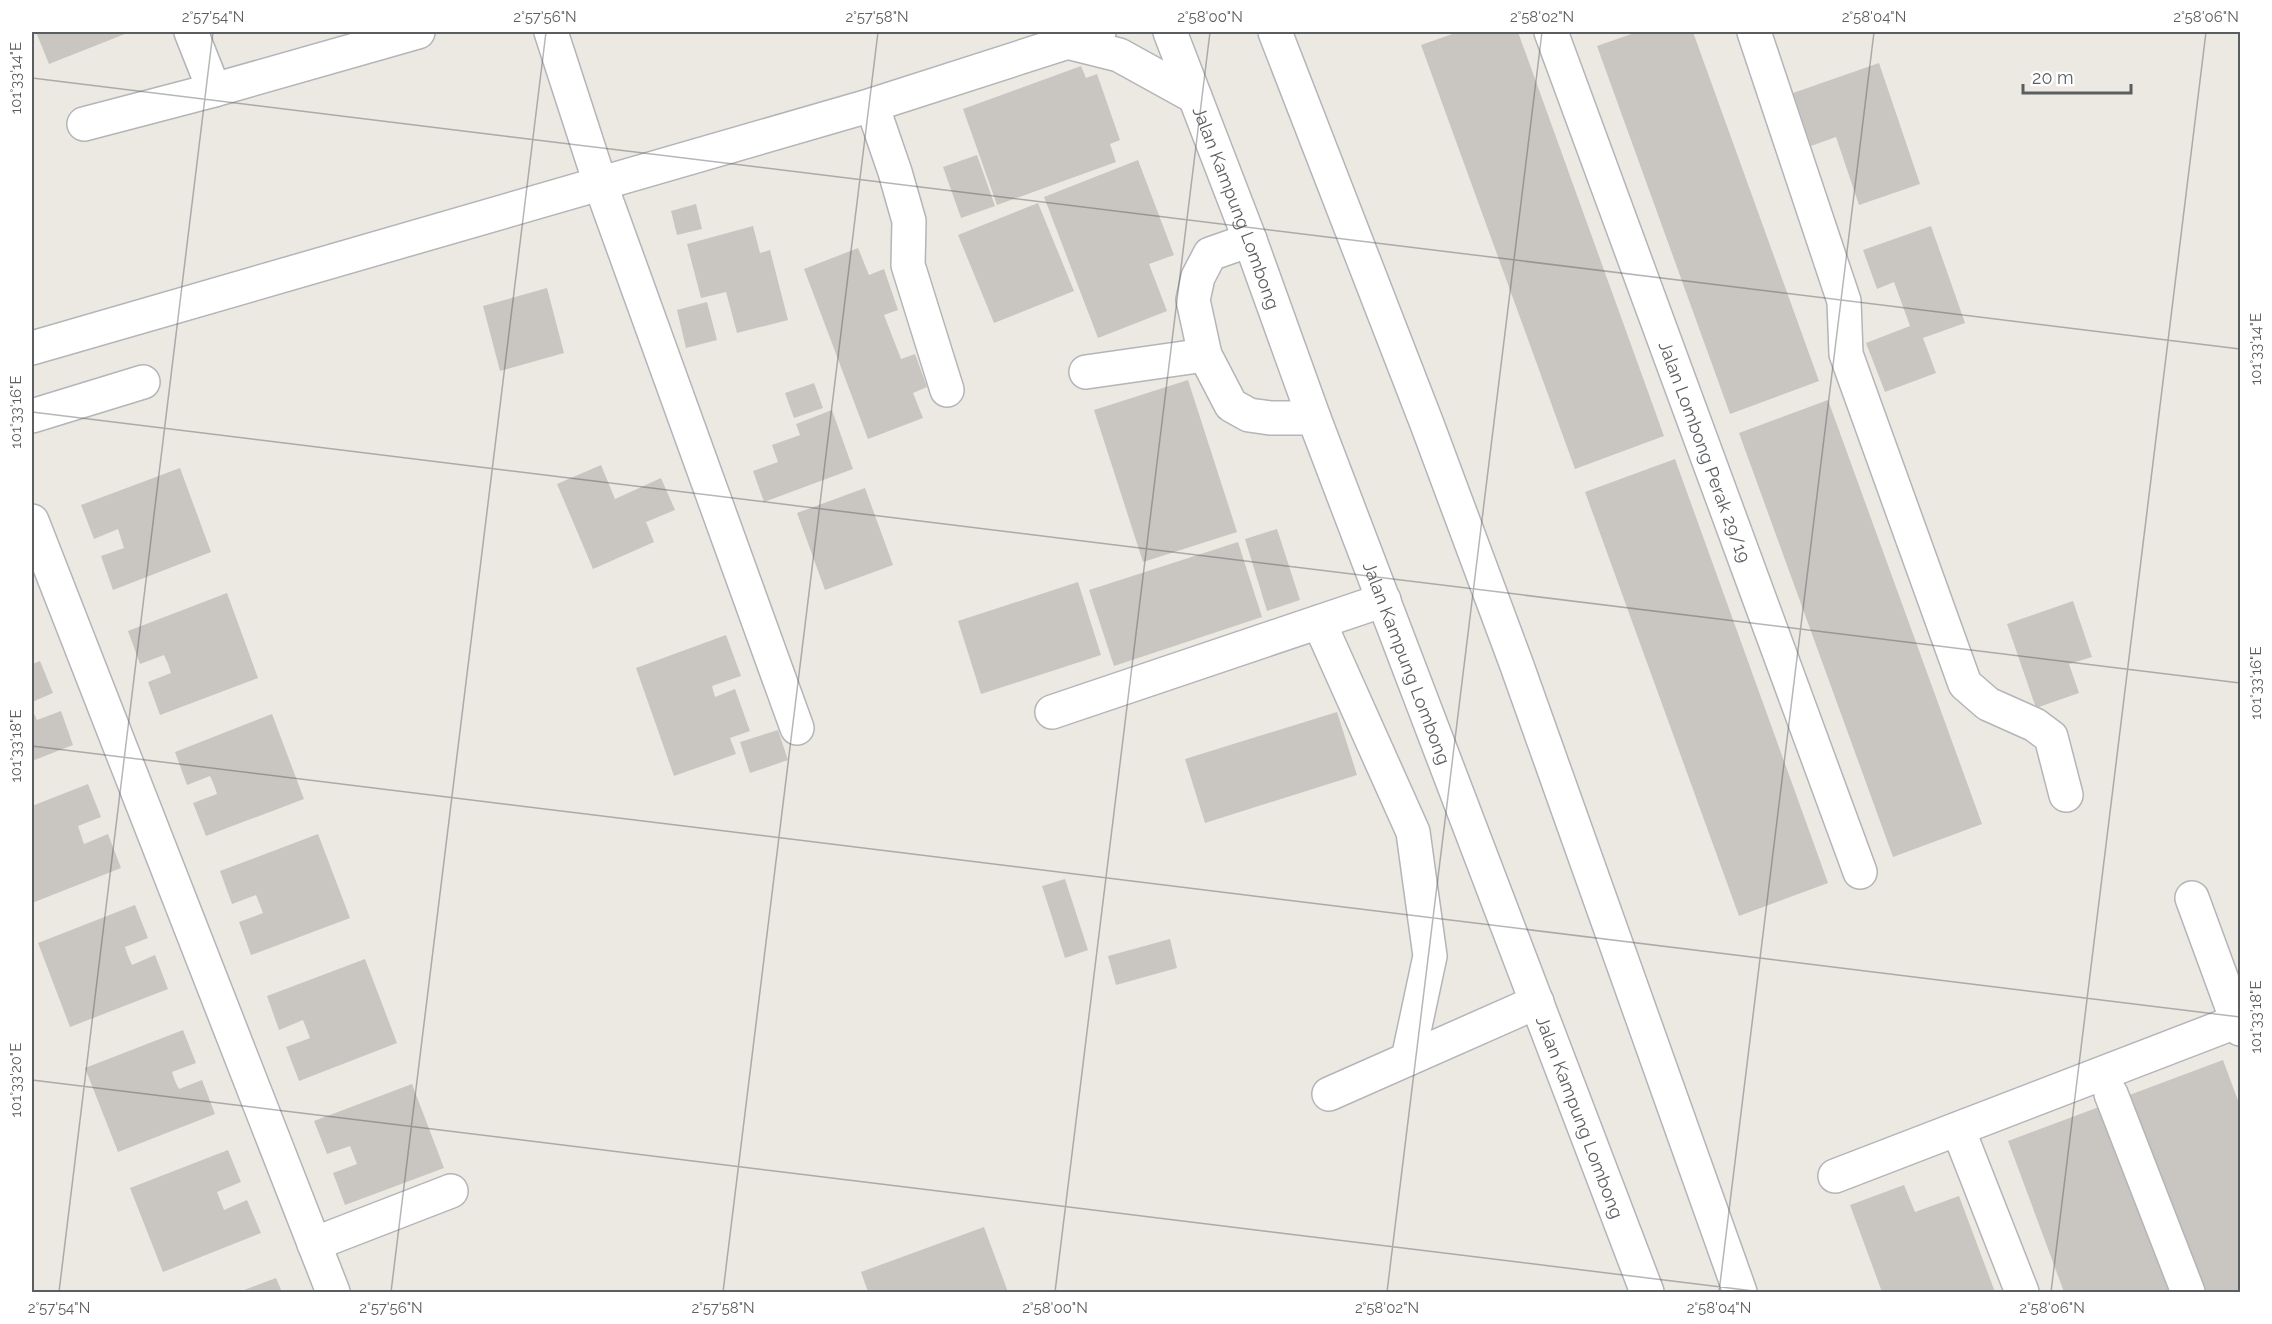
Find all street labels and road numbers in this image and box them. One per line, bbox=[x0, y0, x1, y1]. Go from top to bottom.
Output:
street label: Jalan Kampung Lombong bbox=[1189, 103, 1284, 312]
street label: Jalan Lombong Perak 29/19 bbox=[1655, 338, 1756, 565]
street label: Jalan Kampung Lombong bbox=[1359, 559, 1455, 767]
street label: Jalan Kampung Lombong bbox=[1532, 1013, 1628, 1221]

